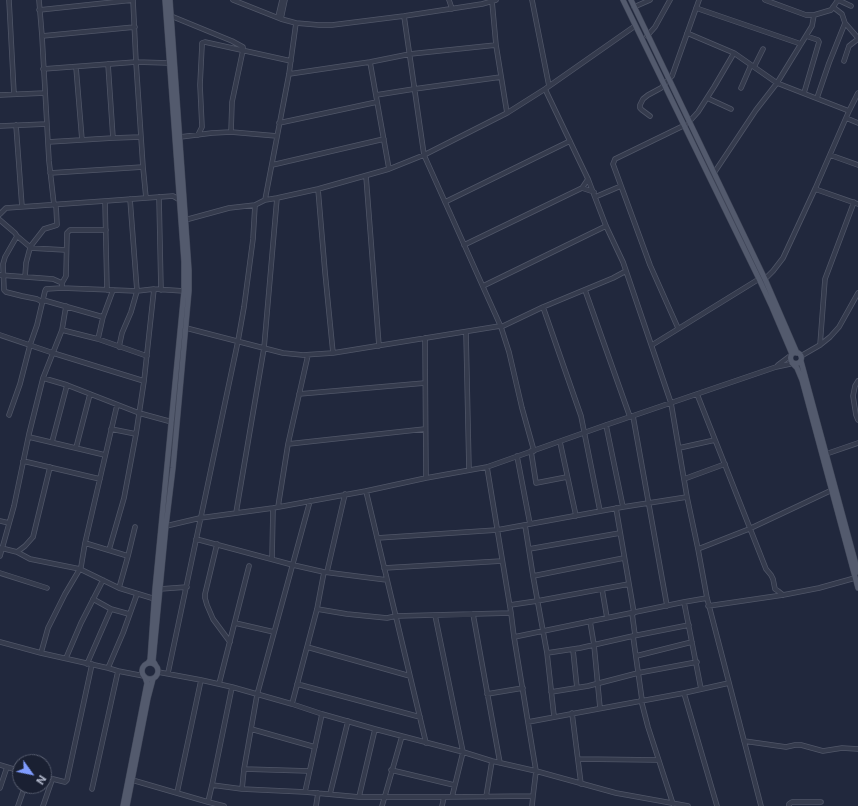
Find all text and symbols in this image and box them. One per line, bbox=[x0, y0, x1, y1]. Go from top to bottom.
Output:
north arrow bbox=[12, 754, 52, 794]
text: N bbox=[33, 773, 49, 787]

